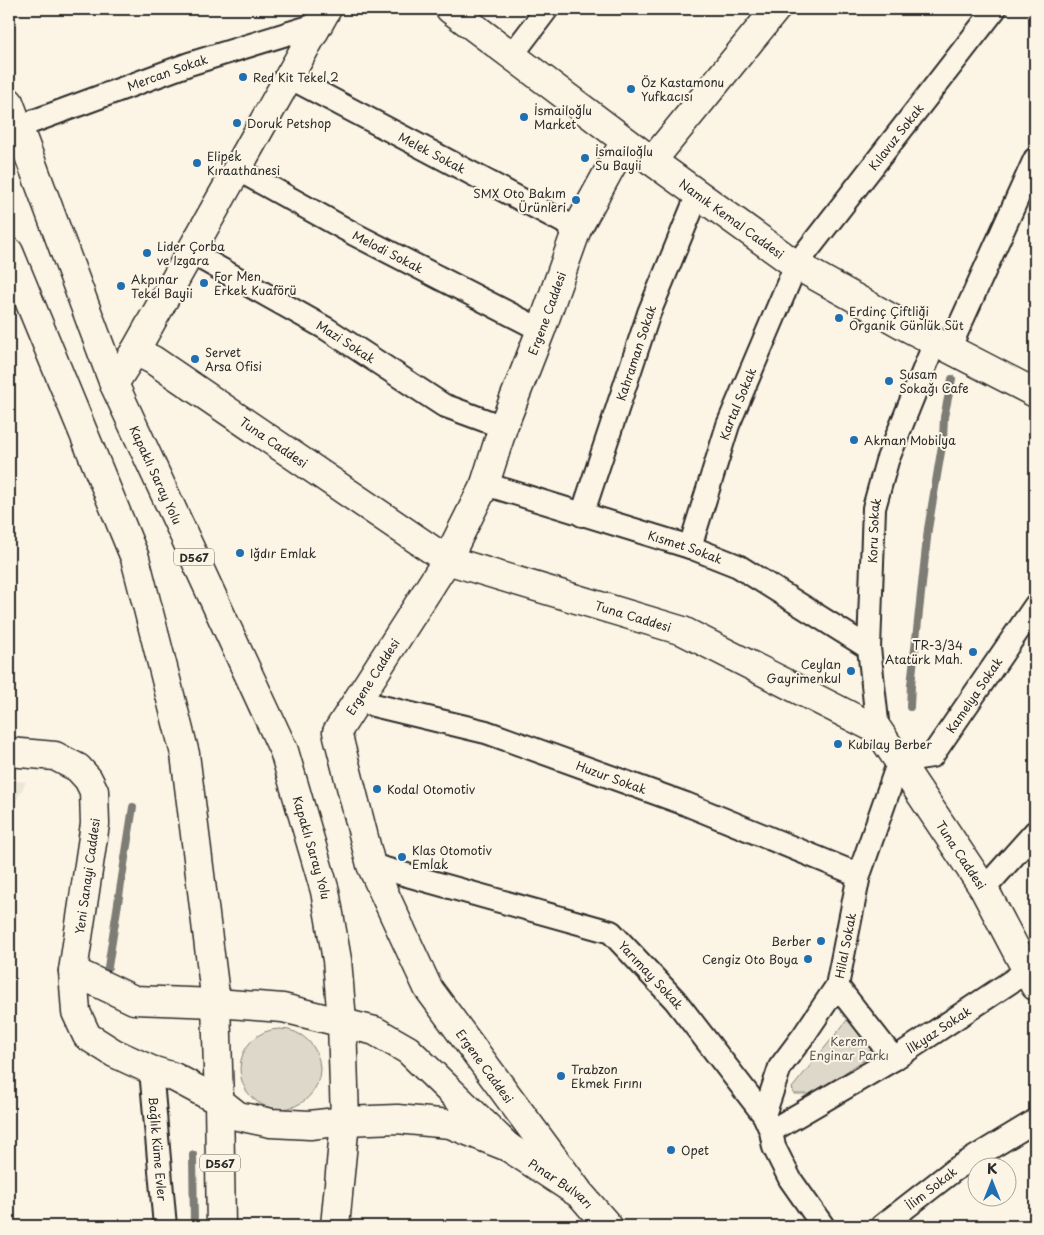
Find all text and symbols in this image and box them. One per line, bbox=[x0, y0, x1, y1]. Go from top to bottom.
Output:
street label: Mercan Sokak bbox=[124, 50, 210, 95]
place label: Red Kit Tekel 2 bbox=[253, 68, 339, 86]
marker: Red Kit Tekel 2 bbox=[237, 71, 249, 83]
place label: Öz Kastamonu Yufkacısı bbox=[641, 73, 724, 105]
marker: Öz Kastamonu Yufkacısı bbox=[625, 83, 637, 95]
street label: Kılavuz Sokak bbox=[864, 99, 928, 174]
place label: İsmailoğlu Market bbox=[534, 101, 592, 133]
marker: İsmailoğlu Market bbox=[518, 111, 530, 123]
place label: Doruk Petshop bbox=[247, 114, 331, 132]
marker: Doruk Petshop bbox=[231, 117, 243, 129]
street label: Melek Sokak bbox=[395, 127, 469, 178]
place label: İsmailoğlu Su Bayii bbox=[595, 142, 653, 174]
place label: Elipek Kıraathanesi bbox=[207, 147, 280, 179]
marker: İsmailoğlu Su Bayii bbox=[579, 152, 591, 164]
marker: Elipek Kıraathanesi bbox=[191, 157, 203, 169]
street label: Namık Kemal Caddesi bbox=[675, 174, 788, 263]
place label: SMX Oto Bakım Ürünleri bbox=[473, 184, 566, 216]
marker: SMX Oto Bakım Ürünleri bbox=[570, 194, 582, 206]
street label: Melodi Sokak bbox=[349, 226, 427, 277]
place label: Lider Çorba ve Izgara bbox=[157, 237, 225, 269]
marker: Lider Çorba ve Izgara bbox=[141, 247, 153, 259]
place label: For Men Erkek Kuaförü bbox=[214, 267, 296, 299]
street label: Ergene Caddesi bbox=[523, 269, 570, 358]
place label: Akpınar Tekel Bayii bbox=[131, 270, 193, 302]
marker: For Men Erkek Kuaförü bbox=[198, 277, 210, 289]
marker: Akpınar Tekel Bayii bbox=[115, 280, 127, 292]
street label: Kahraman Sokak bbox=[612, 302, 660, 403]
place label: Erdinç Çiftliği Organik Günlük Süt bbox=[849, 302, 964, 334]
marker: Erdinç Çiftliği Organik Günlük Süt bbox=[833, 312, 845, 324]
street label: Mazi Sokak bbox=[313, 316, 379, 367]
place label: Servet Arsa Ofisi bbox=[205, 343, 262, 375]
marker: Servet Arsa Ofisi bbox=[189, 353, 201, 365]
street label: Kartal Sokak bbox=[715, 365, 760, 442]
place label: Susam Sokağı Cafe bbox=[899, 365, 969, 397]
marker: Susam Sokağı Cafe bbox=[883, 375, 895, 387]
street label: Tuna Caddesi bbox=[236, 412, 311, 472]
street label: Kapaklı Saray Yolu bbox=[125, 422, 187, 527]
place label: Akman Mobilya bbox=[864, 431, 956, 449]
marker: Akman Mobilya bbox=[848, 434, 860, 446]
street label: Koru Sokak bbox=[863, 496, 885, 564]
street label: Kısmet Sokak bbox=[646, 526, 726, 568]
place label: Iğdır Emlak bbox=[250, 544, 316, 562]
marker: Iğdır Emlak bbox=[234, 547, 246, 559]
road number: D567 bbox=[174, 548, 214, 566]
street label: Tuna Caddesi bbox=[593, 596, 673, 636]
street label: Ergene Caddesi bbox=[341, 635, 404, 718]
place label: TR-3/34 Atatürk Mah. bbox=[885, 636, 963, 668]
marker: TR-3/34 Atatürk Mah. bbox=[967, 646, 979, 658]
street label: Kamelya Sokak bbox=[941, 653, 1006, 737]
place label: Ceylan Gayrimenkul bbox=[766, 655, 841, 687]
marker: Ceylan Gayrimenkul bbox=[845, 665, 857, 677]
place label: Kubilay Berber bbox=[848, 735, 932, 753]
marker: Kubilay Berber bbox=[832, 738, 844, 750]
street label: Huzur Sokak bbox=[574, 756, 649, 798]
place label: Kodal Otomotiv bbox=[387, 780, 475, 798]
marker: Kodal Otomotiv bbox=[371, 783, 383, 795]
street label: Kapaklı Saray Yolu bbox=[289, 794, 335, 901]
street label: Yeni Sanayi Caddesi bbox=[70, 817, 104, 935]
street label: Tuna Caddesi bbox=[932, 817, 991, 893]
place label: Klas Otomotiv Emlak bbox=[412, 841, 492, 873]
marker: Klas Otomotiv Emlak bbox=[396, 851, 408, 863]
street label: Hilal Sokak bbox=[830, 911, 860, 980]
place label: Berber bbox=[771, 932, 811, 950]
marker: Berber bbox=[815, 935, 827, 947]
street label: Yarımay Sokak bbox=[615, 937, 688, 1013]
place label: Cengiz Oto Boya bbox=[702, 950, 799, 968]
marker: Cengiz Oto Boya bbox=[802, 953, 814, 965]
street label: İlkyaz Sokak bbox=[903, 1001, 975, 1057]
street label: Ergene Caddesi bbox=[452, 1025, 518, 1107]
park label: Kerem Enginar Parkı bbox=[809, 1032, 889, 1064]
place label: Trabzon Ekmek Fırını bbox=[571, 1060, 642, 1092]
marker: Trabzon Ekmek Fırını bbox=[555, 1070, 567, 1082]
street label: Bağlık Küme Evler bbox=[144, 1096, 172, 1202]
place label: Opet bbox=[681, 1141, 709, 1159]
marker: Opet bbox=[665, 1144, 677, 1156]
road number: D567 bbox=[200, 1154, 240, 1172]
street label: Pınar Bulvarı bbox=[525, 1154, 598, 1212]
north arrow bbox=[966, 1158, 1016, 1208]
text: K bbox=[987, 1158, 997, 1179]
street label: İlim Sokak bbox=[901, 1162, 961, 1214]

